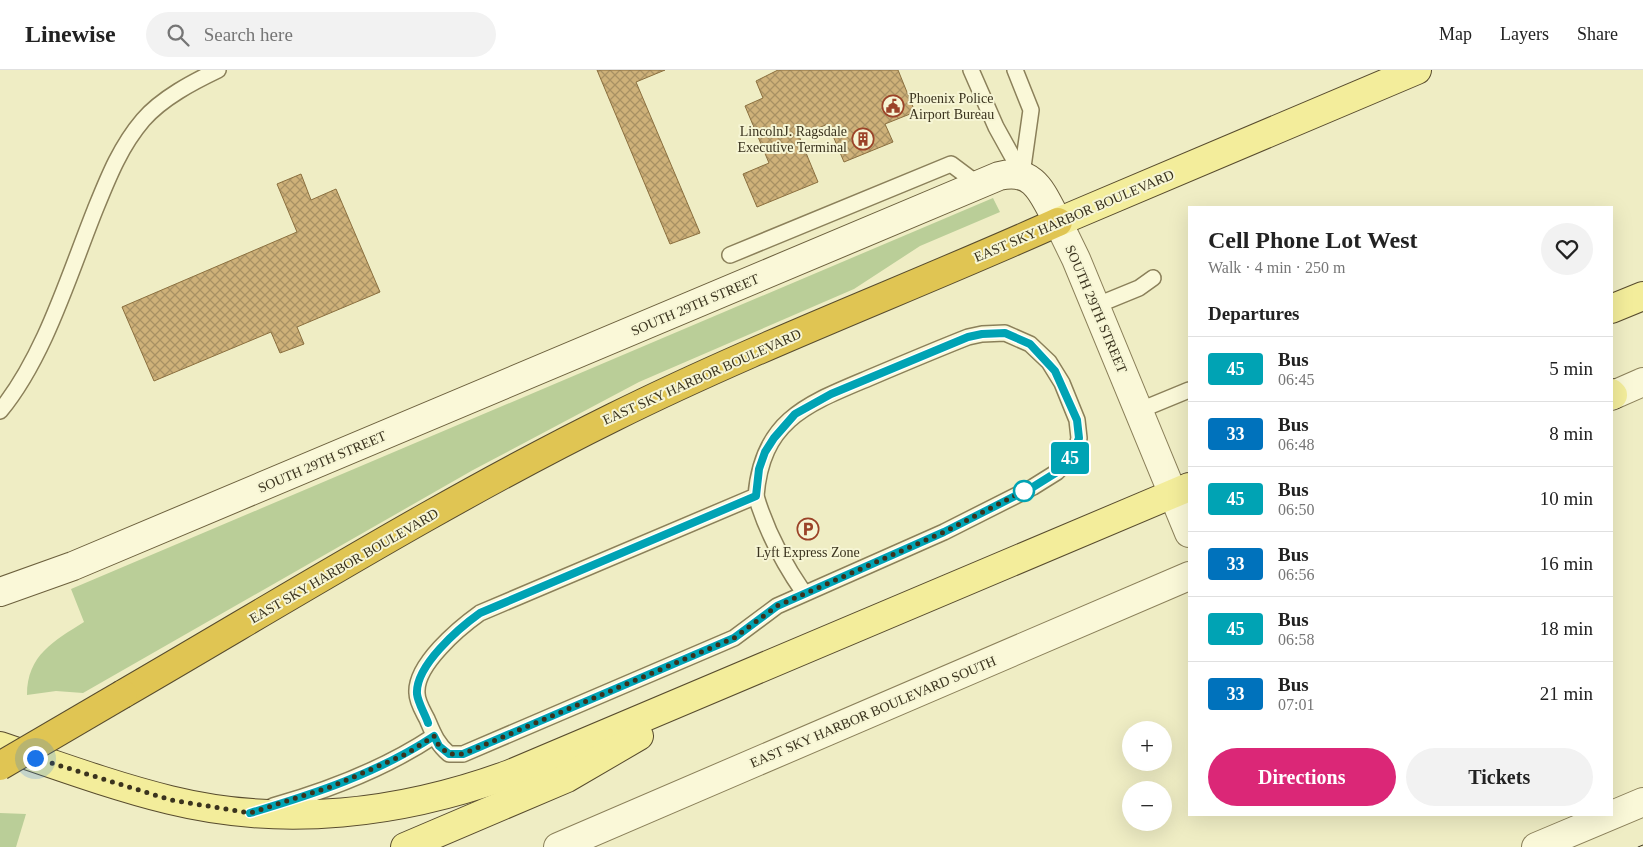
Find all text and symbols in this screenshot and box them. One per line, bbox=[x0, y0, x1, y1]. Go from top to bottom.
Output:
search box bbox=[146, 12, 496, 57]
text: Linewise bbox=[25, 21, 116, 47]
icon: search bbox=[164, 21, 192, 49]
text: Search here bbox=[204, 24, 293, 45]
text: Map bbox=[1439, 24, 1472, 44]
text: Layers bbox=[1500, 24, 1549, 44]
text: Share bbox=[1577, 24, 1618, 44]
place label: Phoenix Police Airport Bureau bbox=[909, 91, 994, 122]
public building icon: Phoenix Police Airport Bureau bbox=[881, 94, 905, 118]
place label: LincolnJ. Ragsdale Executive Terminal bbox=[737, 124, 847, 155]
building icon: LincolnJ. Ragsdale Executive Terminal bbox=[851, 127, 875, 151]
street label: EAST SKY HARBOR BOULEVARD bbox=[972, 167, 1176, 265]
button: heart bbox=[1541, 223, 1593, 275]
text: Cell Phone Lot West bbox=[1208, 227, 1418, 253]
street label: SOUTH 29TH STREET bbox=[1062, 243, 1130, 376]
text: Walk · 4 min · 250 m bbox=[1208, 259, 1345, 276]
street label: SOUTH 29TH STREET bbox=[629, 271, 762, 339]
text: Departures bbox=[1208, 303, 1299, 324]
street label: EAST SKY HARBOR BOULEVARD bbox=[600, 326, 804, 428]
text: Bus bbox=[1278, 349, 1309, 370]
text: 5 min bbox=[1549, 358, 1593, 379]
text: 45 bbox=[1227, 359, 1245, 379]
text: 06:45 bbox=[1278, 371, 1314, 388]
text: Bus bbox=[1278, 414, 1309, 435]
text: 8 min bbox=[1549, 423, 1593, 444]
text: 33 bbox=[1227, 424, 1245, 444]
street label: SOUTH 29TH STREET bbox=[256, 428, 389, 496]
text: 06:48 bbox=[1278, 436, 1314, 453]
line badge: 45 bbox=[1048, 442, 1092, 474]
text: 45 bbox=[1061, 448, 1079, 468]
text: Bus bbox=[1278, 479, 1309, 500]
unlabelled marker bbox=[1013, 480, 1035, 502]
text: 10 min bbox=[1540, 488, 1593, 509]
text: 45 bbox=[1227, 489, 1245, 509]
text: 06:50 bbox=[1278, 501, 1314, 518]
street label: EAST SKY HARBOR BOULEVARD bbox=[247, 506, 441, 626]
parking icon: Lyft Express Zone bbox=[796, 517, 820, 541]
text: Bus bbox=[1278, 544, 1309, 565]
place label: Lyft Express Zone bbox=[756, 545, 860, 560]
text: 16 min bbox=[1540, 553, 1593, 574]
text: 33 bbox=[1227, 554, 1245, 574]
text: 06:56 bbox=[1278, 566, 1314, 583]
text: Bus bbox=[1278, 609, 1309, 630]
text: 18 min bbox=[1540, 618, 1593, 639]
text: 45 bbox=[1227, 619, 1245, 639]
text: 06:58 bbox=[1278, 631, 1314, 648]
street label: EAST SKY HARBOR BOULEVARD SOUTH bbox=[748, 653, 998, 771]
text: Bus bbox=[1278, 674, 1309, 695]
text: 21 min bbox=[1540, 683, 1593, 704]
text: 33 bbox=[1227, 684, 1245, 704]
text: 07:01 bbox=[1278, 696, 1314, 713]
map controls bbox=[1122, 721, 1172, 831]
button: + bbox=[1122, 721, 1172, 771]
your location bbox=[23, 746, 48, 771]
button: Directions bbox=[1208, 748, 1396, 806]
button: Tickets bbox=[1406, 748, 1593, 806]
button: − bbox=[1122, 781, 1172, 831]

